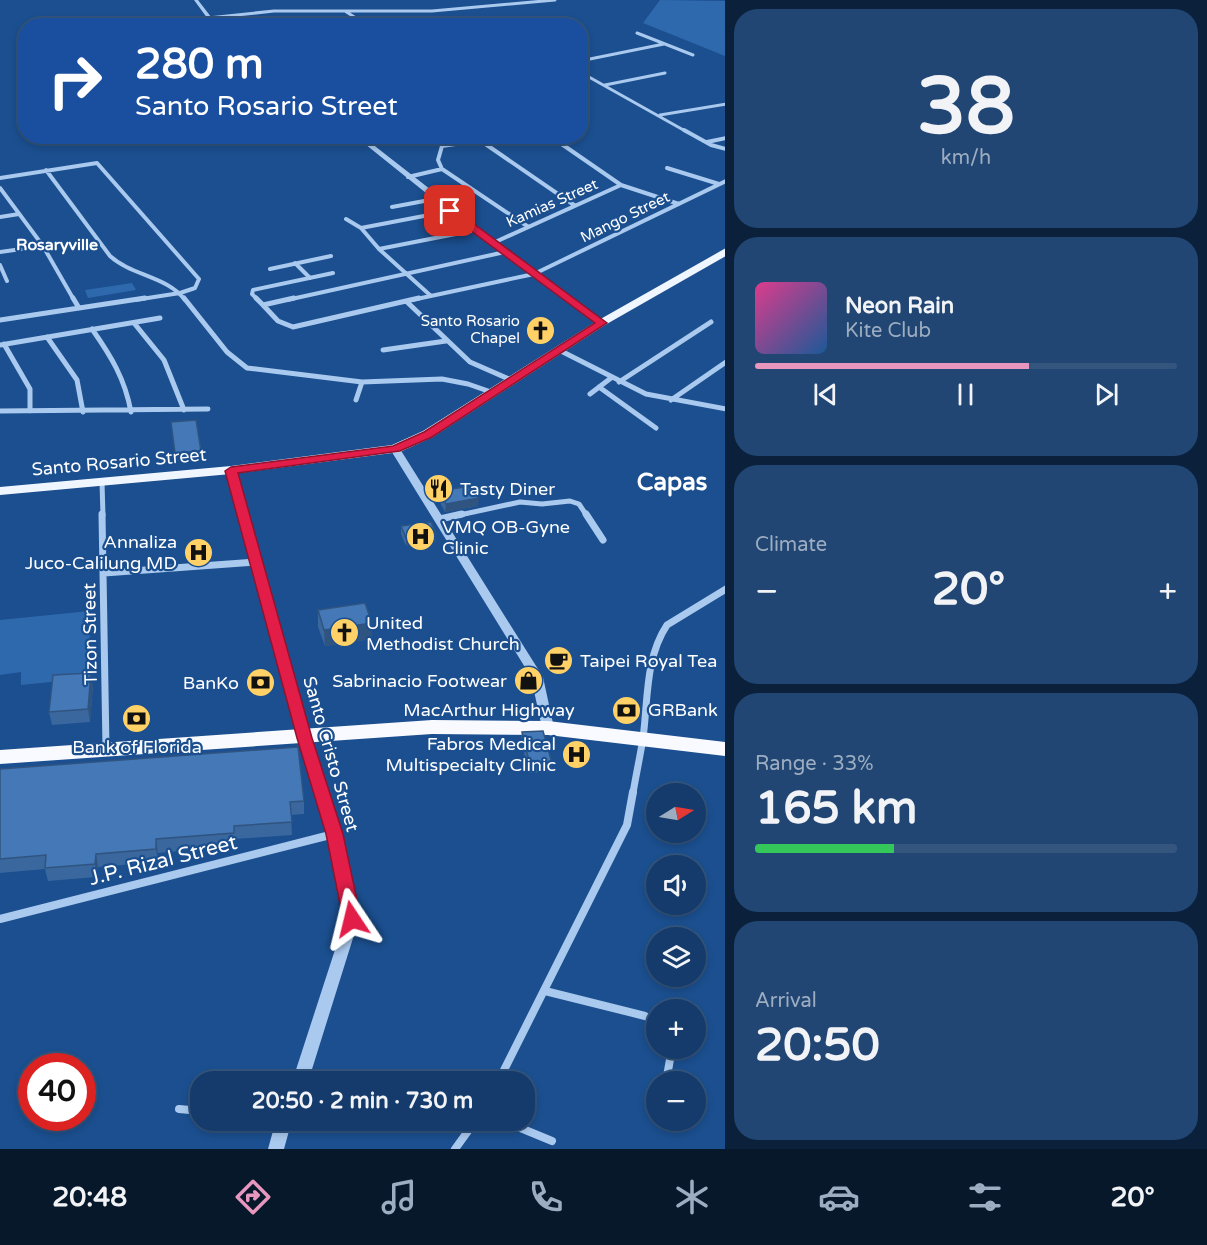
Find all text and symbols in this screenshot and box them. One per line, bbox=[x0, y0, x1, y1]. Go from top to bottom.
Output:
text: 280 m bbox=[135, 39, 264, 90]
icon: right bbox=[36, 42, 114, 120]
text: 38 bbox=[917, 60, 1015, 154]
text: Santo Rosario Street bbox=[135, 90, 398, 123]
text: km/h bbox=[941, 146, 991, 170]
street label: Kamias Street bbox=[503, 175, 601, 231]
pin bbox=[424, 185, 475, 236]
street label: Mango Street bbox=[577, 187, 673, 246]
icon: arrive bbox=[433, 194, 466, 227]
district label: Rosaryville bbox=[16, 235, 98, 255]
text: Neon Rain bbox=[845, 293, 954, 319]
place label: Santo Rosario Chapel bbox=[421, 312, 520, 347]
church icon: Santo Rosario Chapel bbox=[525, 314, 557, 346]
text: Kite Club bbox=[845, 319, 931, 343]
icon: previous bbox=[809, 378, 842, 411]
icon: pause bbox=[949, 378, 982, 411]
icon: next bbox=[1090, 378, 1123, 411]
street label: Santo Rosario Street bbox=[31, 443, 207, 481]
district label: Capas bbox=[637, 468, 707, 497]
restaurant icon: Tasty Diner bbox=[423, 473, 455, 505]
place label: Tasty Diner bbox=[460, 478, 555, 500]
place label: VMQ OB-Gyne Clinic bbox=[442, 516, 570, 559]
hospital icon: VMQ OB-Gyne Clinic bbox=[405, 521, 437, 553]
place label: Annaliza Juco-Calilung MD bbox=[25, 531, 177, 574]
text: Climate bbox=[755, 533, 827, 557]
hospital icon: Annaliza Juco-Calilung MD bbox=[182, 536, 214, 568]
text: 20° bbox=[932, 563, 1005, 617]
text: − bbox=[755, 572, 779, 611]
text: + bbox=[1158, 572, 1177, 611]
street label: Tizon Street bbox=[78, 583, 102, 685]
place label: United Methodist Church bbox=[366, 612, 520, 655]
church icon: United Methodist Church bbox=[329, 617, 361, 649]
cafe icon: Taipei Royal Tea bbox=[543, 645, 575, 677]
place label: Taipei Royal Tea bbox=[580, 650, 717, 672]
shop icon: Sabrinacio Footwear bbox=[512, 665, 544, 697]
bank icon: BanKo bbox=[244, 667, 276, 699]
place label: Sabrinacio Footwear bbox=[332, 670, 507, 692]
place label: BanKo bbox=[183, 672, 239, 694]
street label: Santo Cristo Street bbox=[298, 674, 364, 834]
bank icon: GRBank bbox=[611, 694, 643, 726]
street label: MacArthur Highway bbox=[403, 699, 575, 721]
place label: GRBank bbox=[648, 699, 718, 721]
bank icon: Bank of Florida bbox=[121, 702, 153, 734]
place label: Fabros Medical Multispecialty Clinic bbox=[386, 733, 556, 776]
place label: Bank of Florida bbox=[72, 736, 202, 758]
hospital icon: Fabros Medical Multispecialty Clinic bbox=[561, 738, 593, 770]
text: Range · 33% bbox=[755, 752, 874, 776]
text: 165 km bbox=[755, 782, 917, 836]
north arrow bbox=[646, 783, 706, 843]
map controls bbox=[646, 783, 706, 1131]
street label: J.P. Rizal Street bbox=[86, 830, 240, 891]
button: sound bbox=[646, 855, 706, 915]
position arrow bbox=[320, 887, 384, 951]
button: layers bbox=[646, 927, 706, 987]
text: Arrival bbox=[755, 989, 817, 1013]
button: + bbox=[646, 999, 706, 1059]
text: 20:50 bbox=[755, 1019, 880, 1073]
speed limit sign: 40 bbox=[18, 1053, 96, 1131]
button: − bbox=[646, 1071, 706, 1131]
text: 20:50 · 2 min · 730 m bbox=[252, 1088, 473, 1114]
icon: directions bbox=[232, 1176, 274, 1218]
icon: music bbox=[378, 1176, 420, 1218]
icon: phone bbox=[525, 1176, 567, 1218]
icon: climate bbox=[671, 1176, 713, 1218]
icon: car bbox=[818, 1176, 860, 1218]
icon: filters bbox=[964, 1176, 1006, 1218]
text: 20:48 bbox=[52, 1181, 127, 1214]
text: 20° bbox=[1111, 1181, 1155, 1214]

